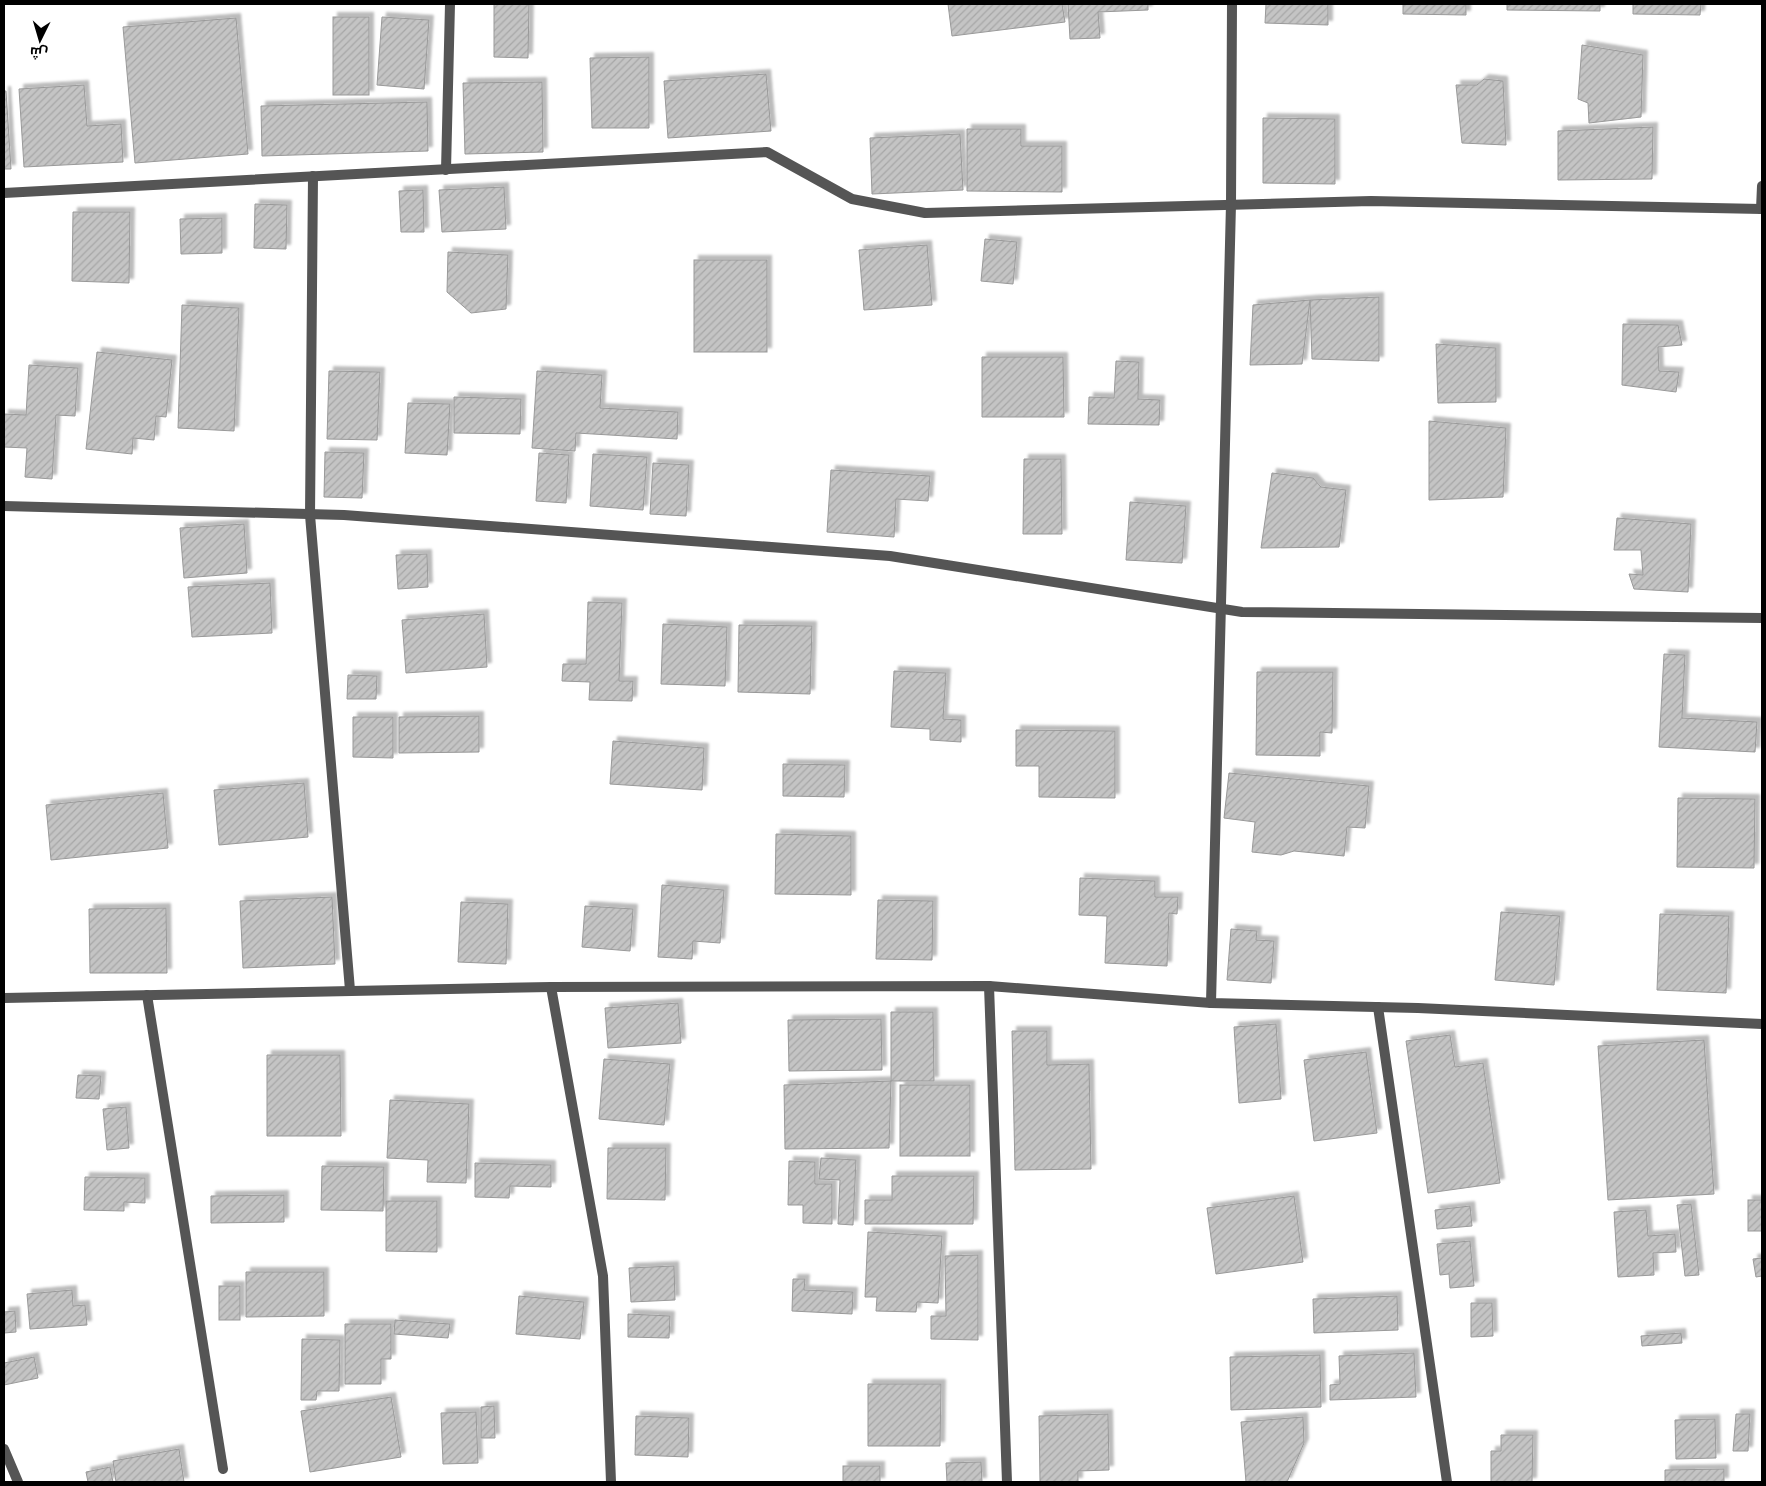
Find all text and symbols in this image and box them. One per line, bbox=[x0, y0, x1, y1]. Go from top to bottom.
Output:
north arrow bbox=[15, 15, 65, 65]
text: ش bbox=[29, 42, 49, 65]

